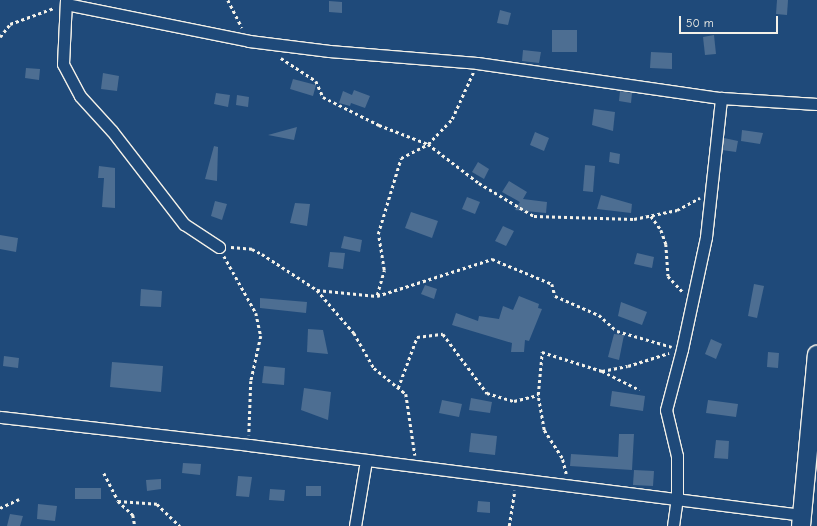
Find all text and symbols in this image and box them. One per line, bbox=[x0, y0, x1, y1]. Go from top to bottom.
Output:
scale bar bbox=[681, 8, 780, 34]
text: 50 m bbox=[686, 16, 714, 30]

